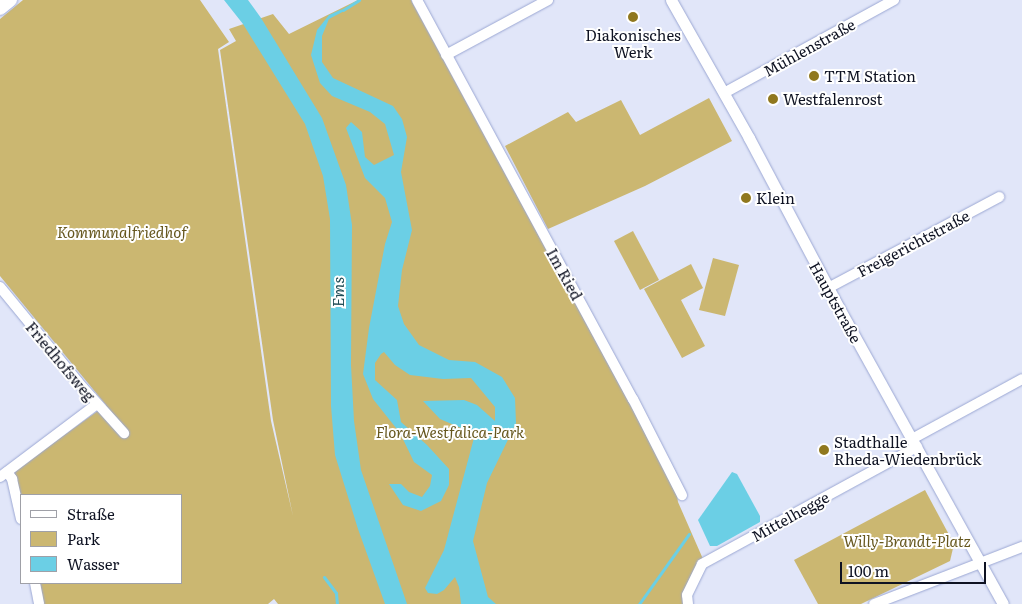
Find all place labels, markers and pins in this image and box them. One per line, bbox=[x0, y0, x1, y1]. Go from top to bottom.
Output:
marker: Diakonisches Werk bbox=[627, 11, 639, 23]
place label: Diakonisches Werk bbox=[585, 25, 681, 60]
place label: TTM Station bbox=[824, 67, 916, 85]
marker: TTM Station bbox=[808, 70, 820, 82]
place label: Westfalenrost bbox=[783, 90, 883, 108]
marker: Westfalenrost bbox=[767, 93, 779, 105]
place label: Klein bbox=[756, 189, 795, 207]
marker: Klein bbox=[740, 192, 752, 204]
place label: Stadthalle Rheda-Wiedenbrück bbox=[834, 432, 981, 467]
marker: Stadthalle Rheda-Wiedenbrück bbox=[818, 444, 830, 456]

